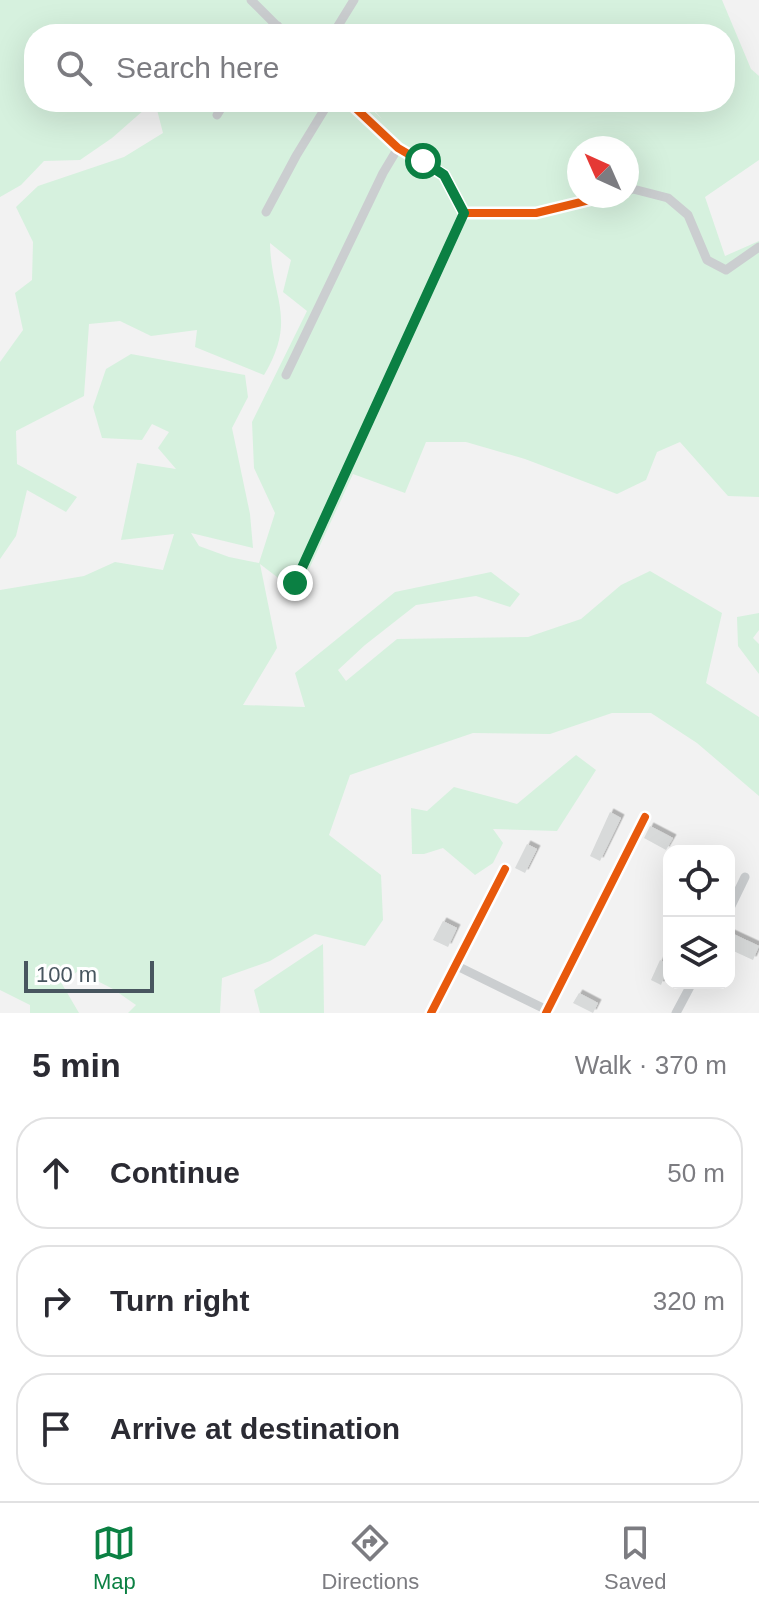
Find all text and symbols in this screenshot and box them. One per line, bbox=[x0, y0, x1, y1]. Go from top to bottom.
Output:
search box bbox=[24, 24, 735, 112]
icon: search bbox=[52, 46, 96, 90]
text: Search here bbox=[116, 51, 279, 84]
north arrow bbox=[567, 136, 639, 208]
route start bbox=[405, 143, 441, 179]
route end bbox=[277, 565, 313, 601]
map controls bbox=[663, 845, 735, 989]
button: locate bbox=[663, 845, 735, 917]
button: layers bbox=[663, 917, 735, 989]
scale bar bbox=[24, 957, 154, 993]
text: 100 m bbox=[36, 962, 97, 987]
text: 5 min bbox=[32, 1046, 121, 1084]
text: Walk · 370 m bbox=[575, 1050, 727, 1080]
icon: ahead bbox=[34, 1151, 78, 1195]
text: Continue bbox=[110, 1156, 240, 1189]
text: 50 m bbox=[667, 1158, 725, 1188]
icon: right bbox=[34, 1279, 78, 1323]
text: Turn right bbox=[110, 1284, 249, 1317]
text: 320 m bbox=[653, 1286, 725, 1316]
icon: arrive bbox=[34, 1407, 78, 1451]
text: Arrive at destination bbox=[110, 1412, 400, 1445]
tab: Map bbox=[92, 1521, 136, 1595]
tab: Directions bbox=[321, 1521, 419, 1595]
tab: Saved bbox=[604, 1521, 667, 1595]

